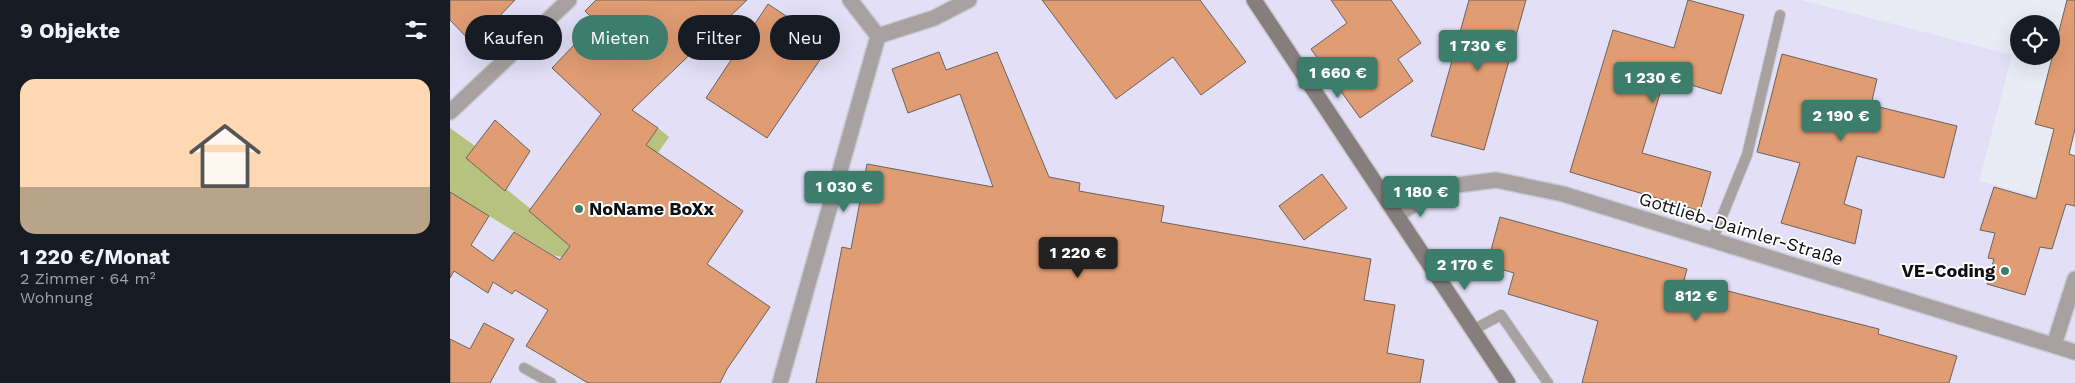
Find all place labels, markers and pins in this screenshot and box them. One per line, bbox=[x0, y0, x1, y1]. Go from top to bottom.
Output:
pin: 1 730 € bbox=[1432, 30, 1524, 72]
pin: 1 660 € bbox=[1292, 56, 1384, 99]
pin: 1 230 € bbox=[1607, 62, 1699, 104]
pin: 2 190 € bbox=[1795, 100, 1887, 142]
pin: 1 030 € bbox=[798, 170, 890, 213]
pin: 1 180 € bbox=[1375, 176, 1467, 218]
place label: NoName BoXx bbox=[589, 198, 714, 219]
marker: NoName BoXx bbox=[573, 203, 585, 215]
pin: 1 220 € bbox=[1032, 236, 1124, 279]
pin: 2 170 € bbox=[1419, 248, 1511, 291]
place label: VE-Coding bbox=[1901, 260, 1996, 281]
marker: VE-Coding bbox=[1999, 265, 2011, 277]
pin: 812 € bbox=[1661, 280, 1731, 322]

